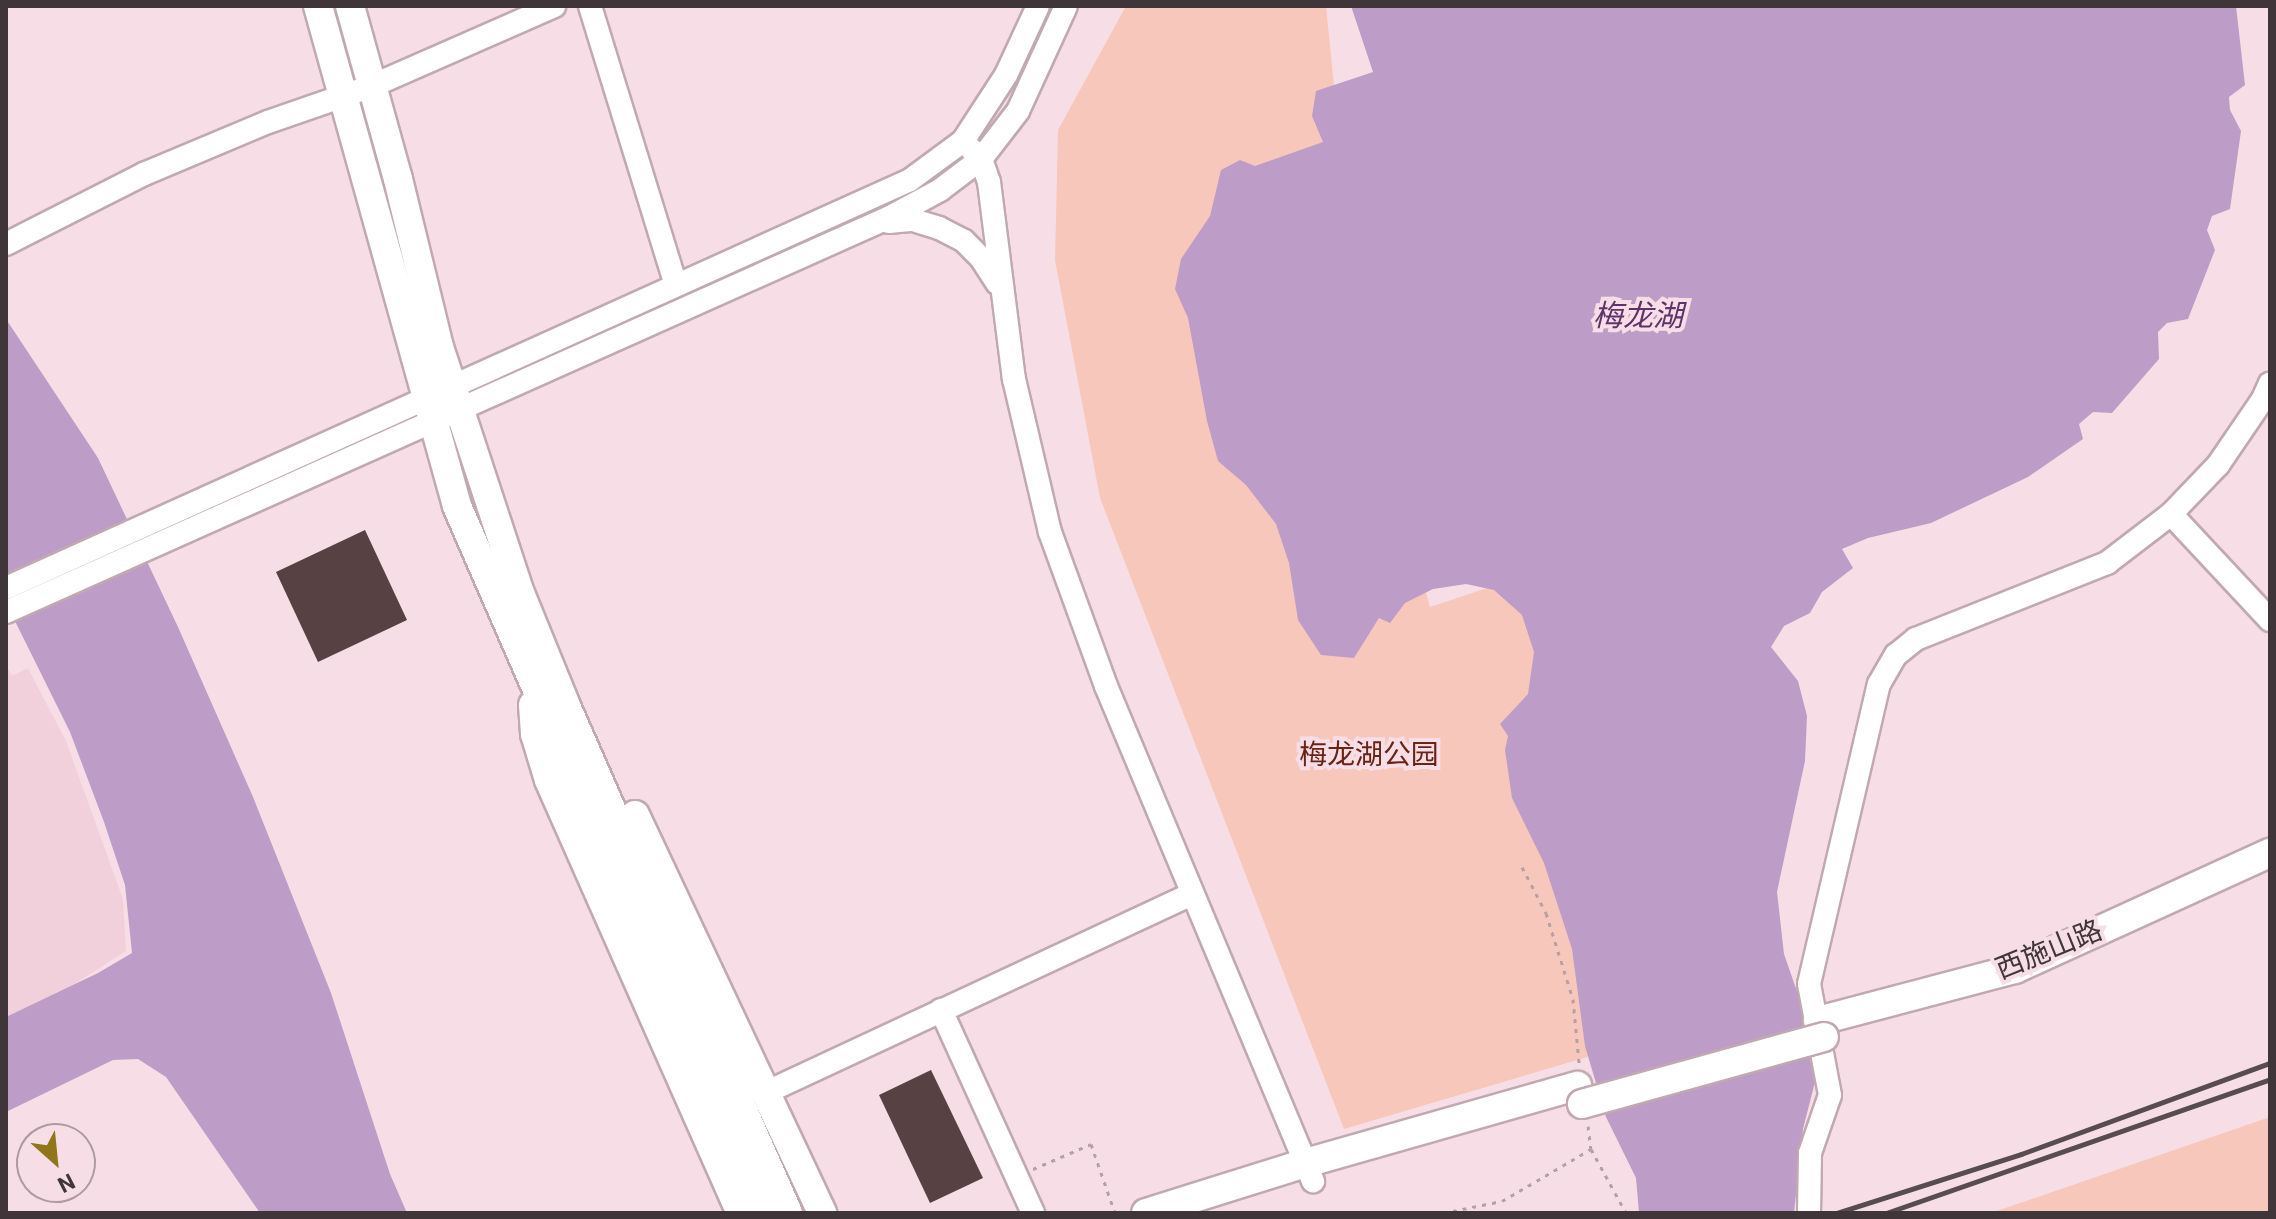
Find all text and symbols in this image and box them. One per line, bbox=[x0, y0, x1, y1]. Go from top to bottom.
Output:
water label: 梅龙湖 bbox=[1593, 298, 1683, 334]
park label: 梅龙湖公园 bbox=[1299, 738, 1439, 772]
street label: 西施山路 bbox=[1991, 913, 2107, 987]
north arrow bbox=[16, 1123, 96, 1203]
text: N bbox=[54, 1168, 79, 1198]

